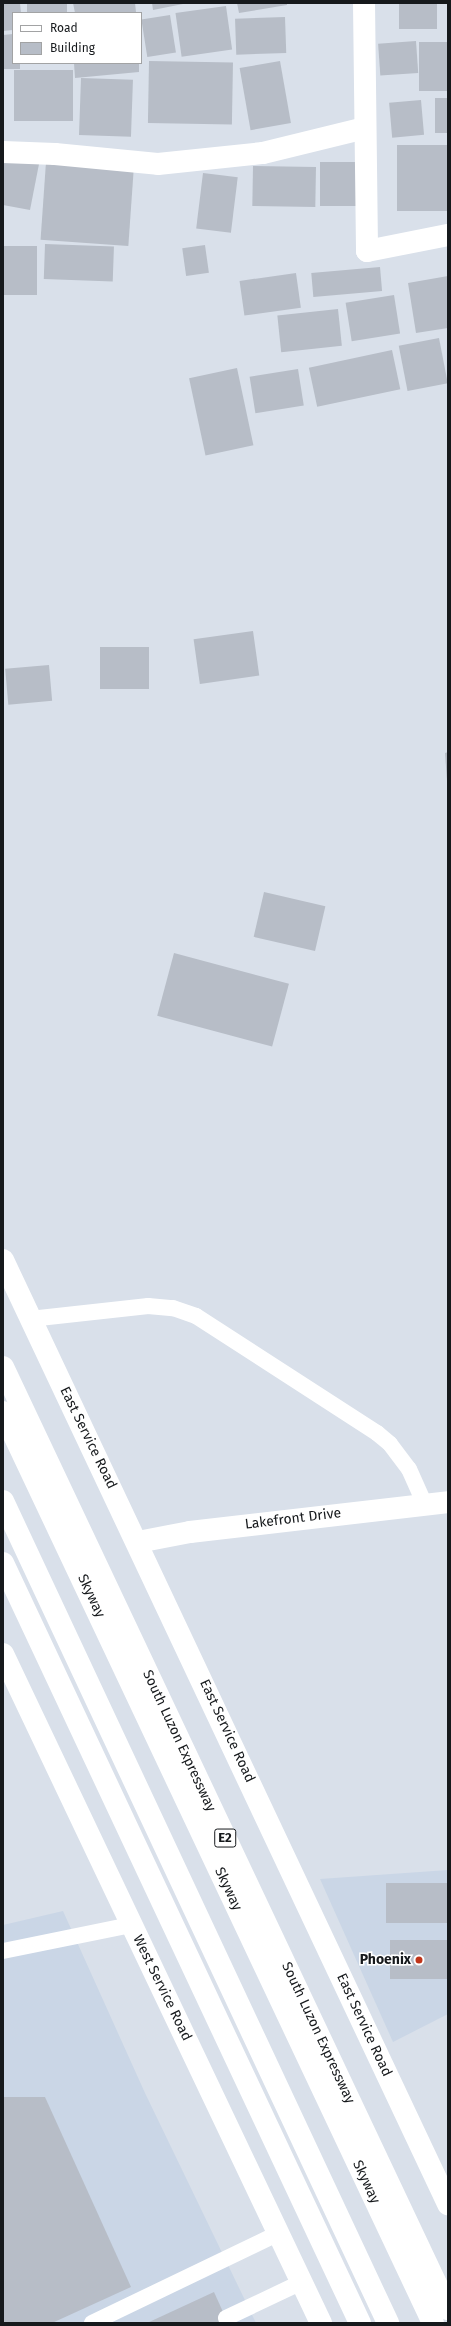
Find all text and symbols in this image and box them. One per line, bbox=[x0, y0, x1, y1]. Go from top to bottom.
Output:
legend bbox=[12, 12, 142, 64]
text: Road bbox=[50, 21, 78, 35]
text: Building bbox=[50, 41, 95, 55]
street label: East Service Road bbox=[56, 1384, 120, 1492]
street label: Lakefront Drive bbox=[244, 1505, 342, 1533]
street label: Skyway bbox=[74, 1572, 108, 1620]
street label: South Luzon Expressway bbox=[139, 1668, 219, 1814]
street label: East Service Road bbox=[196, 1677, 258, 1785]
road number: E2 bbox=[214, 1827, 236, 1849]
street label: Skyway bbox=[211, 1865, 245, 1913]
street label: West Service Road bbox=[129, 1932, 195, 2044]
place label: Phoenix bbox=[360, 1952, 411, 1968]
marker: Phoenix bbox=[414, 1955, 424, 1965]
street label: South Luzon Expressway bbox=[278, 1960, 358, 2106]
street label: East Service Road bbox=[333, 1971, 395, 2079]
street label: Skyway bbox=[349, 2158, 383, 2206]

